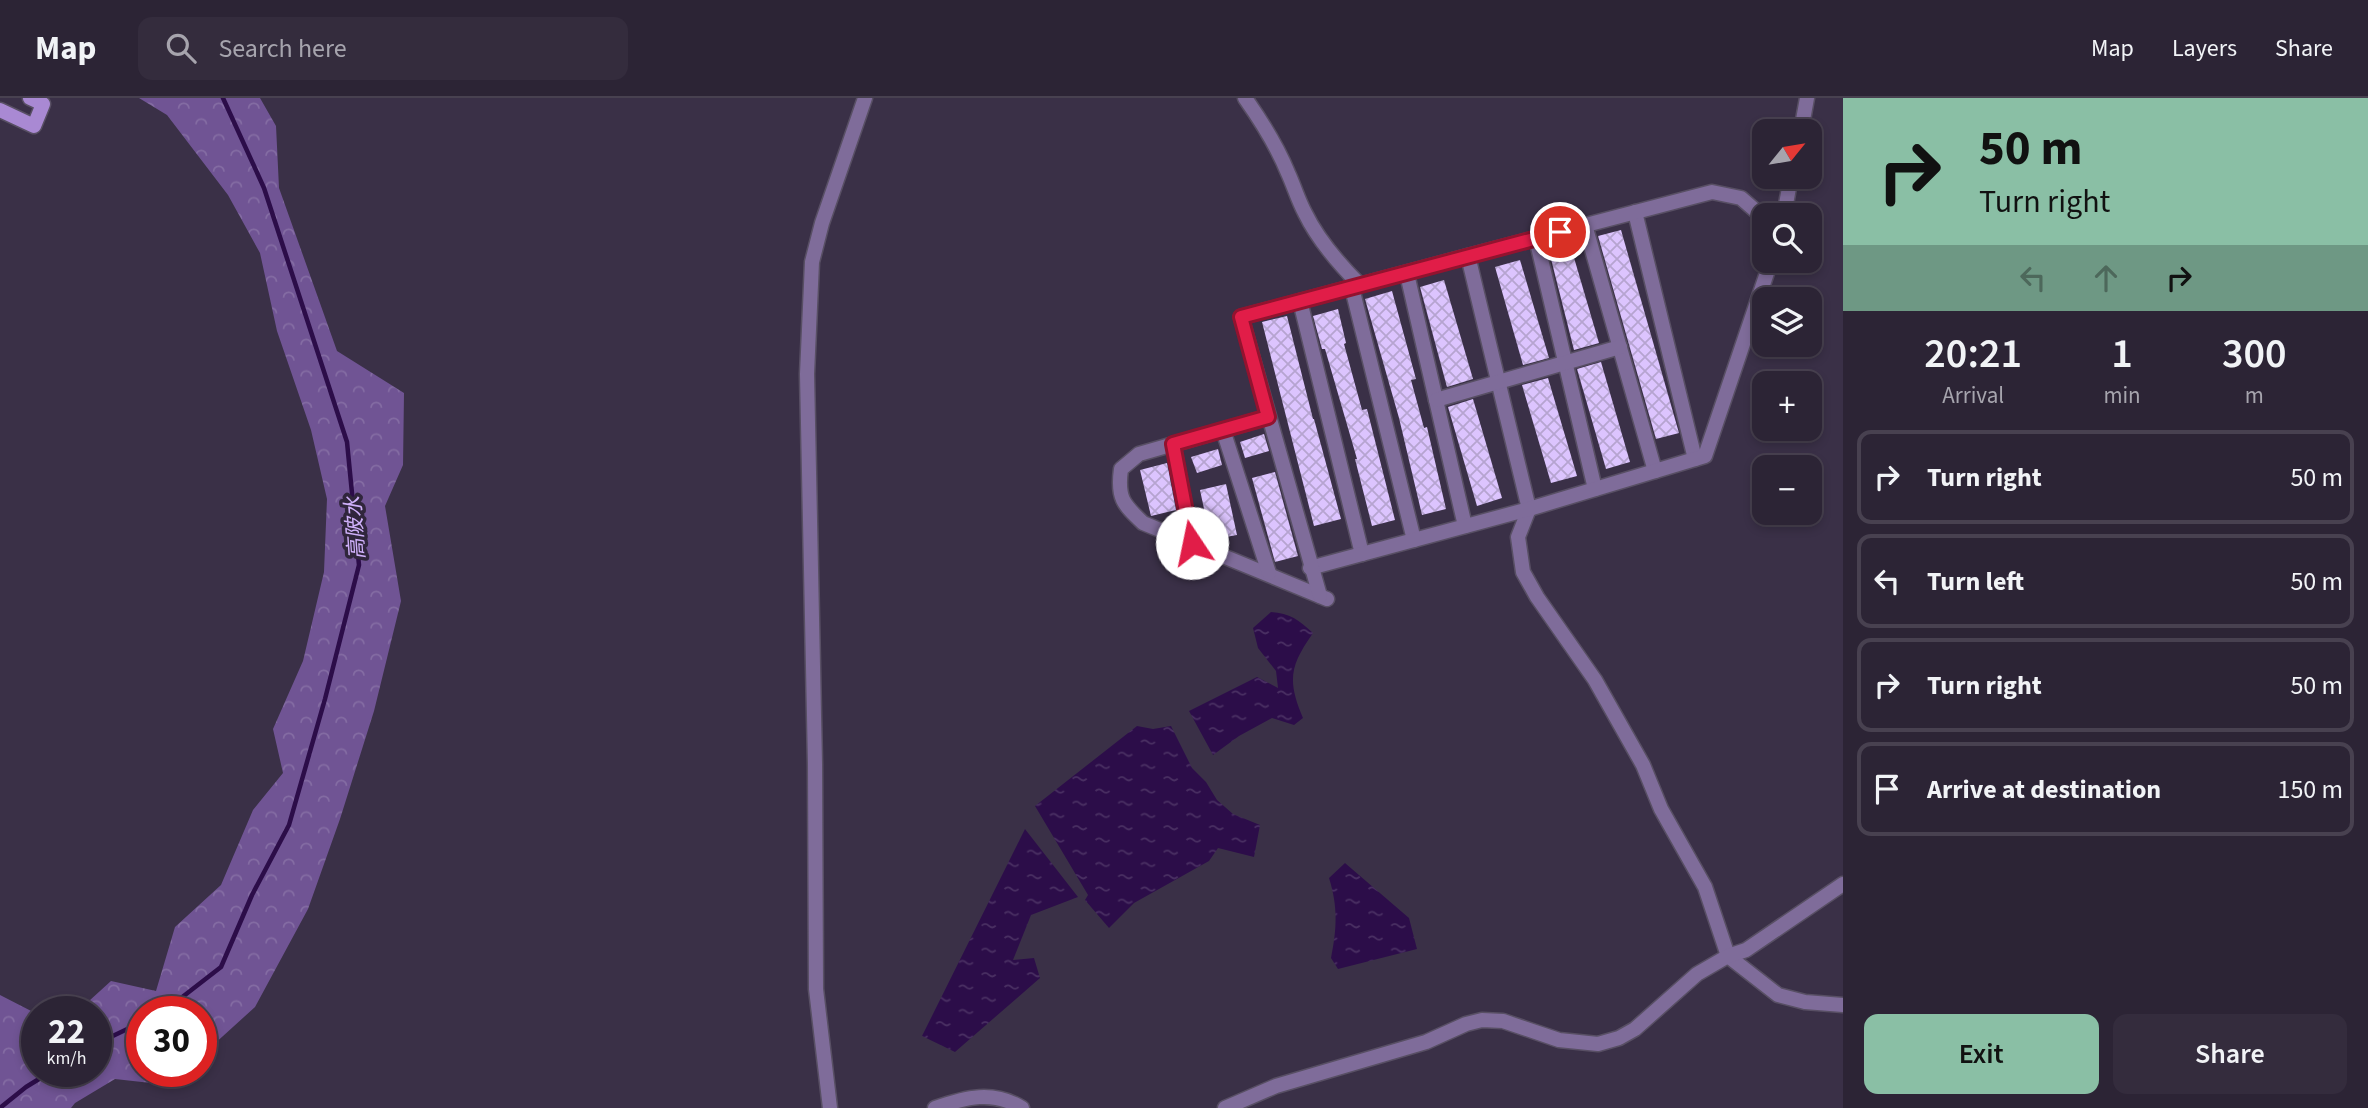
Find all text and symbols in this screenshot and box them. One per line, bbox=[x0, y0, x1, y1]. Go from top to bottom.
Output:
search box bbox=[138, 17, 628, 80]
text: Map bbox=[35, 25, 96, 72]
icon: search bbox=[162, 29, 200, 67]
text: Search here bbox=[218, 30, 347, 67]
text: Map bbox=[2091, 31, 2134, 66]
text: Layers bbox=[2172, 31, 2237, 66]
text: Share bbox=[2275, 31, 2333, 66]
text: 50 m bbox=[1979, 114, 2083, 184]
north arrow bbox=[1752, 119, 1822, 189]
map controls bbox=[1752, 119, 1822, 525]
icon: right bbox=[1864, 126, 1955, 217]
text: Turn right bbox=[1979, 179, 2110, 225]
pin bbox=[1530, 202, 1590, 262]
button: search bbox=[1752, 203, 1822, 273]
icon: arrive bbox=[1541, 213, 1579, 251]
icon: left bbox=[2014, 259, 2052, 297]
icon: ahead bbox=[2087, 259, 2125, 297]
icon: right bbox=[2160, 259, 2198, 297]
button: layers bbox=[1752, 287, 1822, 357]
text: 20:21 bbox=[1924, 324, 2022, 384]
text: 1 bbox=[2111, 324, 2133, 384]
text: 300 bbox=[2222, 324, 2287, 384]
button: + bbox=[1752, 371, 1822, 441]
text: Arrival bbox=[1942, 379, 2004, 412]
text: min bbox=[2103, 379, 2141, 412]
text: m bbox=[2245, 379, 2264, 412]
button: − bbox=[1752, 455, 1822, 525]
icon: right bbox=[1868, 458, 1906, 496]
text: Turn right bbox=[1927, 459, 2042, 496]
text: 50 m bbox=[2290, 459, 2343, 496]
water label: 高陂水 bbox=[338, 495, 372, 560]
position arrow bbox=[1155, 506, 1229, 580]
icon: left bbox=[1868, 562, 1906, 600]
text: Turn left bbox=[1927, 563, 2024, 600]
text: 50 m bbox=[2290, 563, 2343, 600]
icon: right bbox=[1868, 666, 1906, 704]
text: Turn right bbox=[1927, 667, 2042, 704]
text: 50 m bbox=[2290, 667, 2343, 704]
icon: arrive bbox=[1868, 770, 1906, 808]
text: Arrive at destination bbox=[1927, 771, 2161, 808]
text: 150 m bbox=[2277, 771, 2343, 808]
speed limit sign: 30 bbox=[126, 996, 217, 1087]
text: 22 bbox=[48, 1007, 85, 1057]
button: Exit bbox=[1864, 1014, 2099, 1094]
button: Share bbox=[2113, 1014, 2347, 1094]
text: km/h bbox=[47, 1046, 86, 1071]

